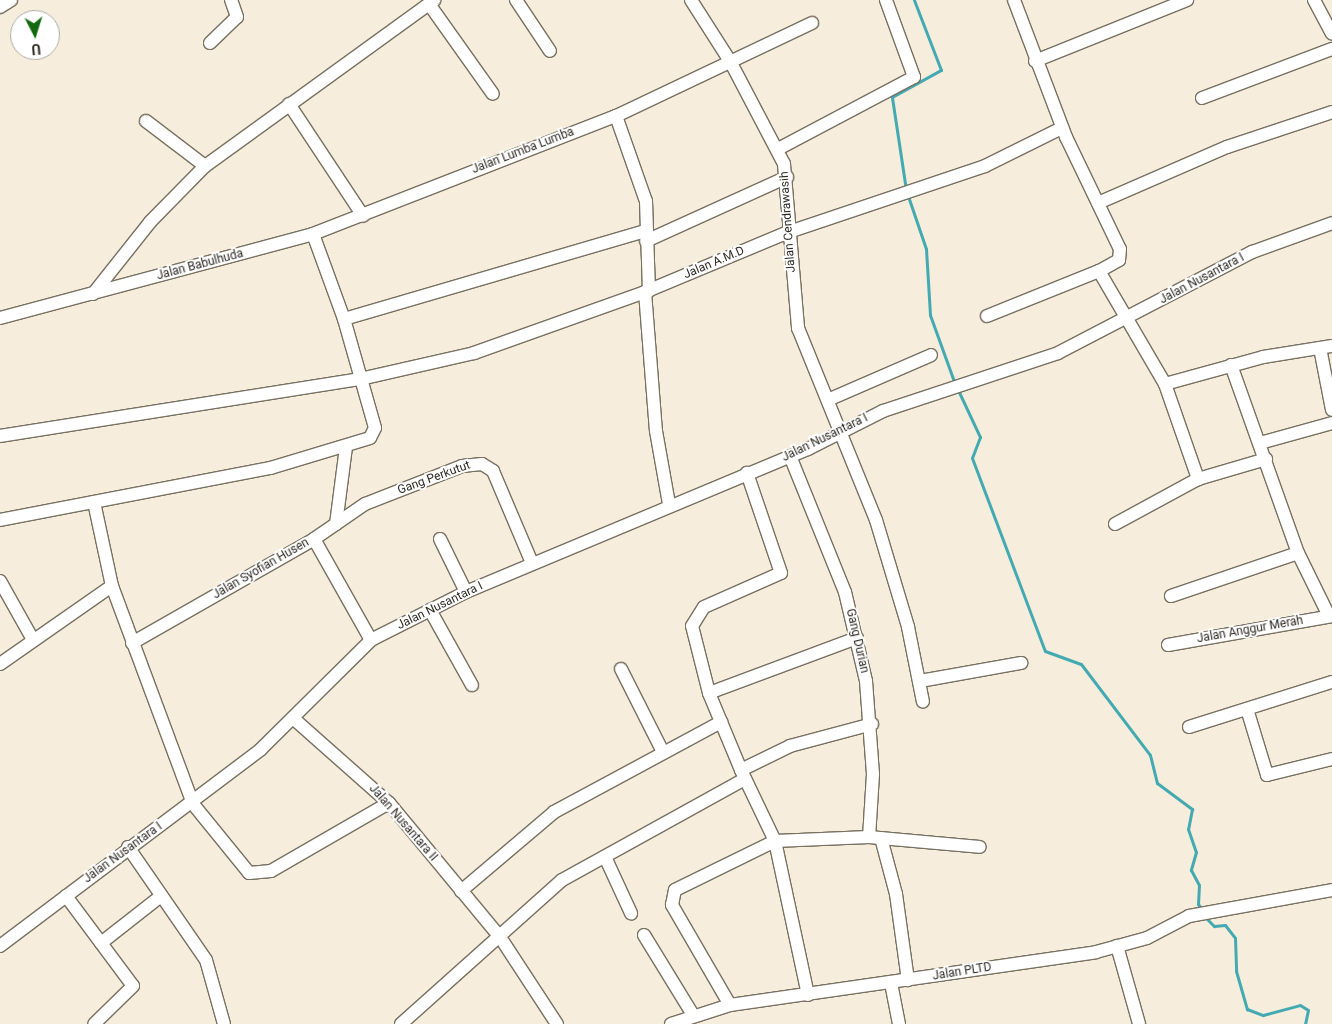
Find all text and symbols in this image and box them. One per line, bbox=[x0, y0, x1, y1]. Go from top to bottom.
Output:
north arrow bbox=[10, 10, 60, 60]
text: U bbox=[31, 41, 42, 57]
street label: Jalan Lumba Lumba bbox=[470, 125, 576, 177]
street label: Jalan Cendrawasih bbox=[777, 171, 799, 273]
street label: Jalan A.M.D bbox=[681, 244, 747, 282]
street label: Jalan Babulhuda bbox=[155, 247, 245, 283]
street label: Jalan Nusantara I bbox=[1157, 251, 1247, 307]
street label: Jalan Nusantara I bbox=[780, 411, 870, 465]
street label: Gang Perkutut bbox=[396, 458, 472, 498]
street label: Jalan Syofian Husen bbox=[210, 536, 312, 602]
street label: Jalan Nusantara I bbox=[395, 579, 485, 633]
street label: Gang Durian bbox=[843, 607, 871, 675]
street label: Jalan Anggur Merah bbox=[1196, 614, 1304, 646]
street label: Jalan Nusantara II bbox=[366, 782, 440, 864]
street label: Jalan Nusantara I bbox=[81, 820, 165, 886]
street label: Jalan PLTD bbox=[931, 960, 993, 984]

